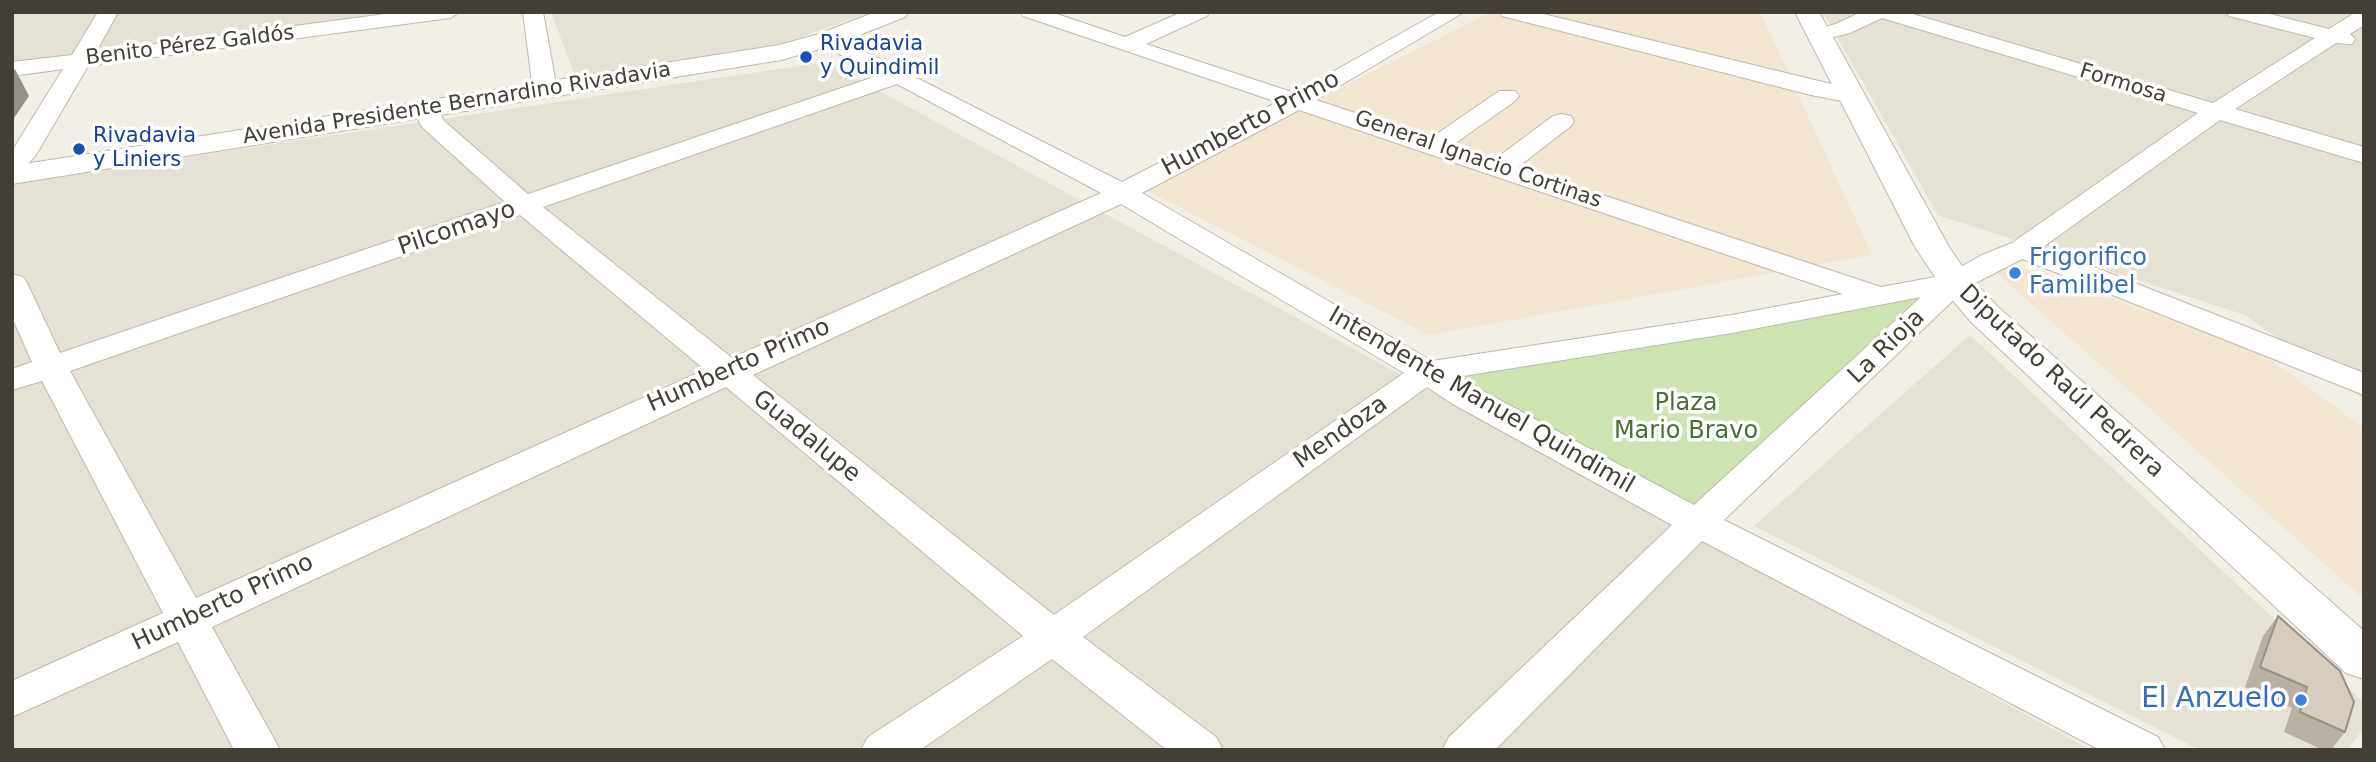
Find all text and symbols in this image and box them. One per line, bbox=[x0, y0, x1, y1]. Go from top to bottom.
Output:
street label: Benito Pérez Galdós bbox=[84, 21, 296, 71]
place label: Rivadavia y Quindimil bbox=[820, 32, 939, 82]
marker: Rivadavia y Quindimil bbox=[798, 49, 814, 65]
street label: Avenida Presidente Bernardino Rivadavia bbox=[241, 58, 673, 150]
street label: Formosa bbox=[2076, 59, 2170, 109]
street label: Humberto Primo bbox=[1157, 65, 1345, 183]
street label: General Ignacio Cortinas bbox=[1351, 106, 1605, 214]
place label: Rivadavia y Liniers bbox=[93, 124, 196, 174]
marker: Rivadavia y Liniers bbox=[71, 141, 87, 157]
street label: Pilcomayo bbox=[395, 196, 519, 262]
place label: Frigorifico Familibel bbox=[2029, 245, 2147, 301]
marker: Frigorifico Familibel bbox=[2007, 265, 2023, 281]
street label: Diputado Raúl Pedrera bbox=[1952, 279, 2170, 485]
street label: Intendente Manuel Quindimil bbox=[1323, 301, 1639, 501]
street label: La Rioja bbox=[1843, 304, 1931, 390]
street label: Humberto Primo bbox=[643, 313, 835, 419]
street label: Guadalupe bbox=[746, 385, 866, 489]
street label: Mendoza bbox=[1289, 390, 1393, 476]
park label: Plaza Mario Bravo bbox=[1614, 390, 1758, 446]
street label: Humberto Primo bbox=[128, 548, 318, 658]
place label: El Anzuelo bbox=[2141, 683, 2287, 717]
marker: El Anzuelo bbox=[2293, 692, 2309, 708]

